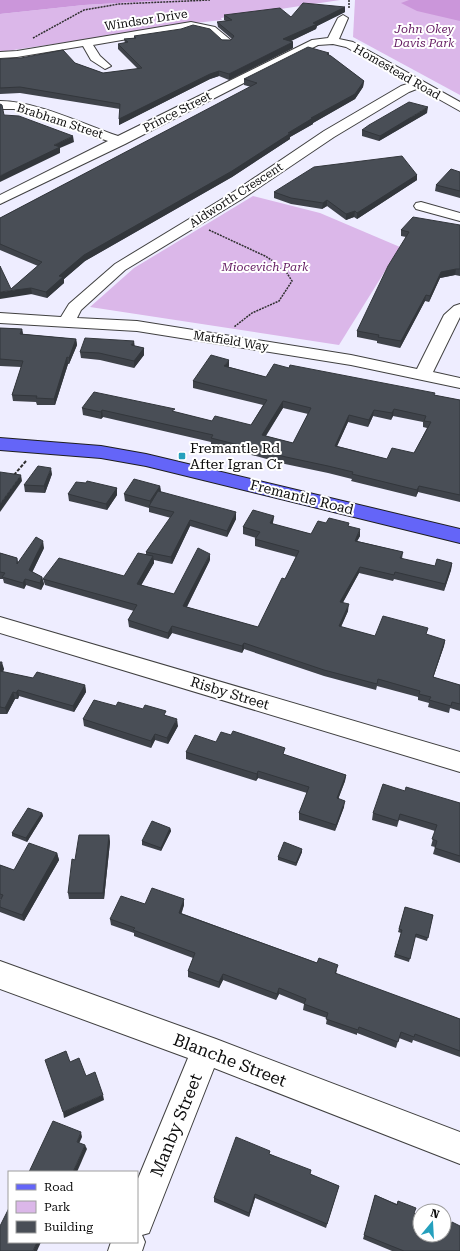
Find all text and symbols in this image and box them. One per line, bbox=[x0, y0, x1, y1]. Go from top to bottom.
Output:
street label: Windsor Drive bbox=[104, 6, 189, 33]
park label: John Okey Davis Park bbox=[392, 22, 455, 50]
street label: Homestead Road bbox=[351, 41, 443, 103]
street label: Prince Street bbox=[140, 89, 214, 135]
street label: Brabham Street bbox=[15, 100, 105, 142]
street label: Aldworth Crescent bbox=[187, 159, 286, 230]
park label: Miocevich Park bbox=[221, 260, 309, 274]
street label: Matfield Way bbox=[192, 328, 271, 354]
place label: Fremantle Rd After Igran Cr bbox=[190, 440, 283, 472]
marker: Fremantle Rd After Igran Cr bbox=[177, 451, 187, 461]
street label: Fremantle Road bbox=[249, 476, 355, 518]
street label: Risby Street bbox=[189, 673, 271, 713]
street label: Blanche Street bbox=[171, 1029, 289, 1091]
street label: Manby Street bbox=[146, 1070, 206, 1180]
legend bbox=[8, 1171, 138, 1243]
text: Road bbox=[44, 1180, 74, 1194]
text: Park bbox=[44, 1200, 71, 1214]
north arrow bbox=[412, 1203, 452, 1243]
text: N bbox=[429, 1206, 441, 1222]
text: Building bbox=[44, 1220, 93, 1234]

